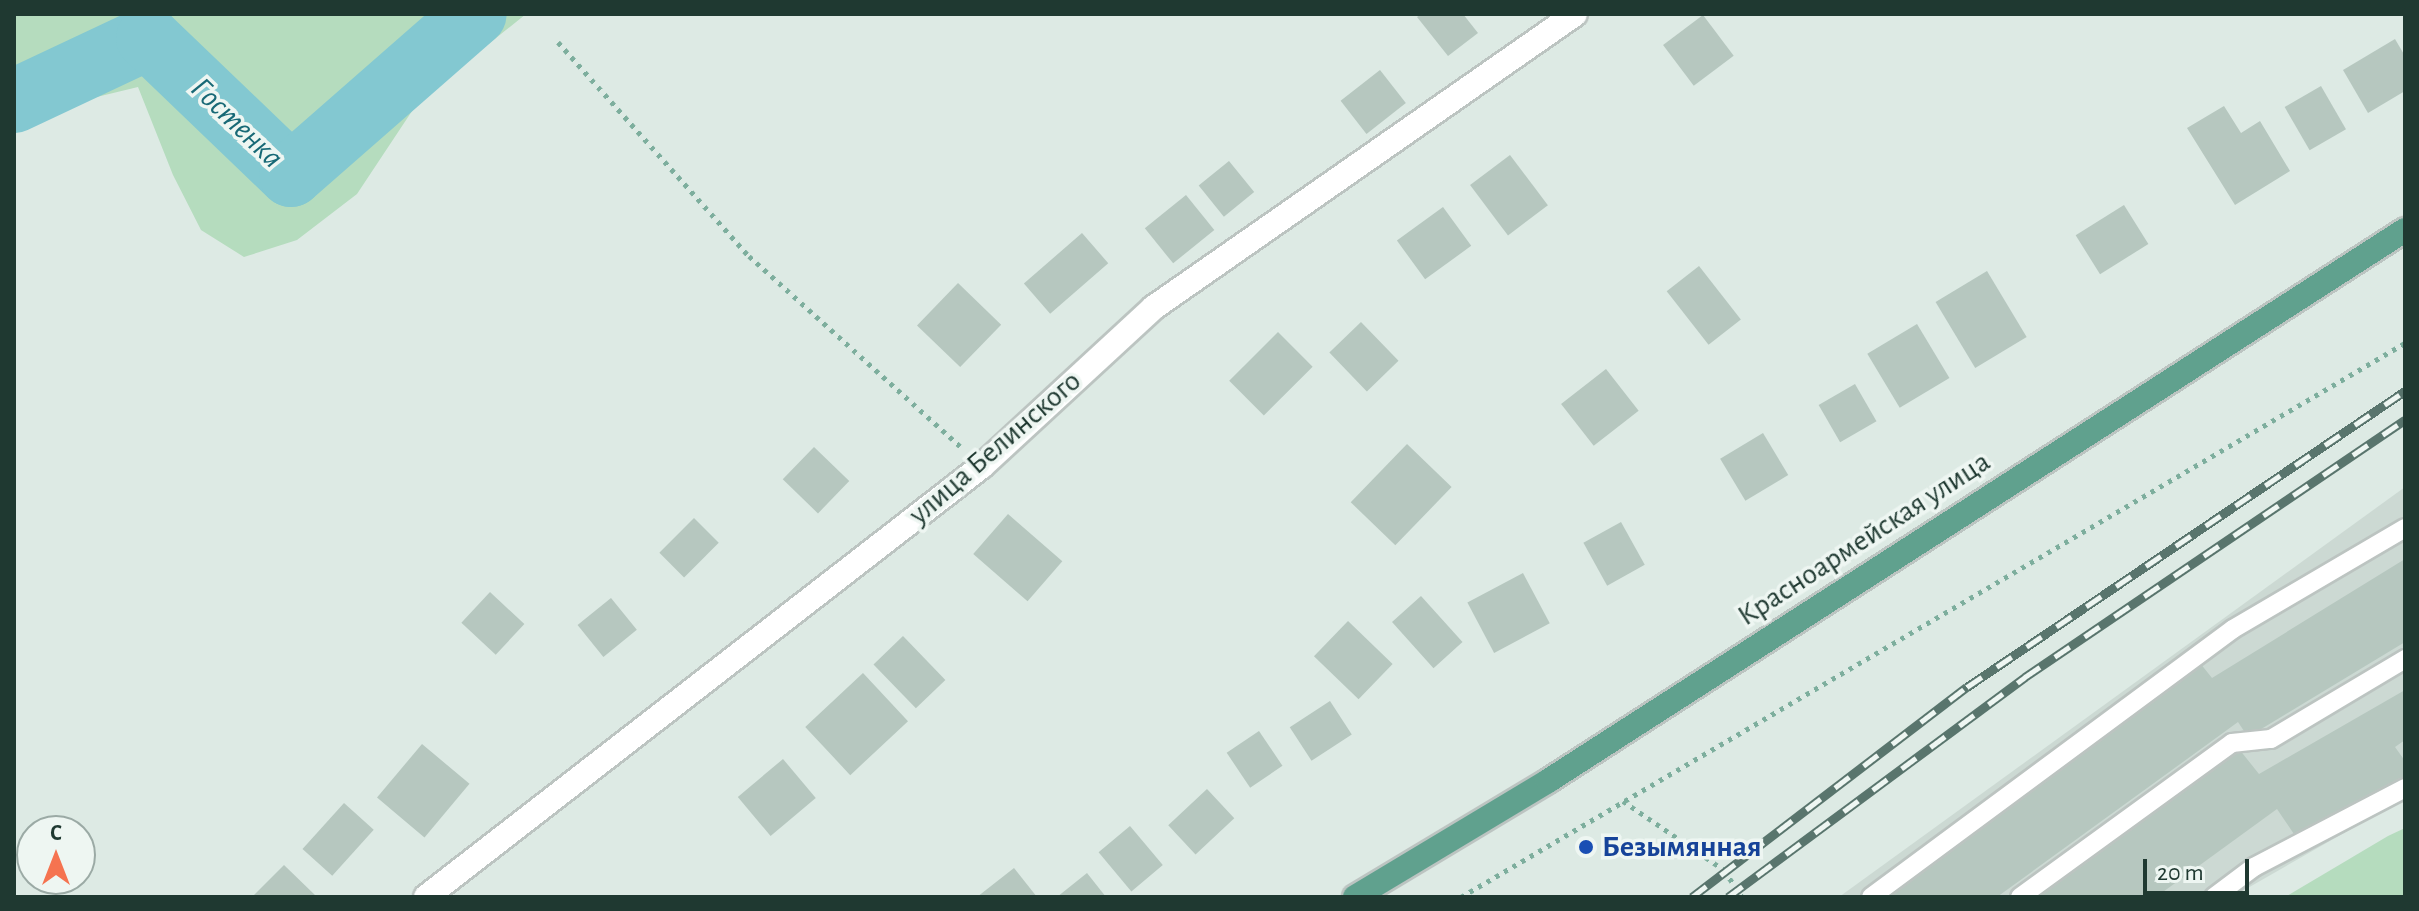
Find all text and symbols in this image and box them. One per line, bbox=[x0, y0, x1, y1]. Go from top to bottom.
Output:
water label: Гостенка bbox=[183, 70, 291, 176]
street label: улица Белинского bbox=[902, 363, 1088, 533]
street label: Красноармейская улица bbox=[1731, 444, 1997, 634]
north arrow bbox=[16, 815, 96, 895]
text: С bbox=[50, 822, 62, 844]
place label: Безымянная bbox=[1602, 829, 1762, 865]
marker: Безымянная bbox=[1577, 838, 1595, 856]
scale bar bbox=[2147, 843, 2253, 893]
text: 20 m bbox=[2157, 861, 2204, 885]

